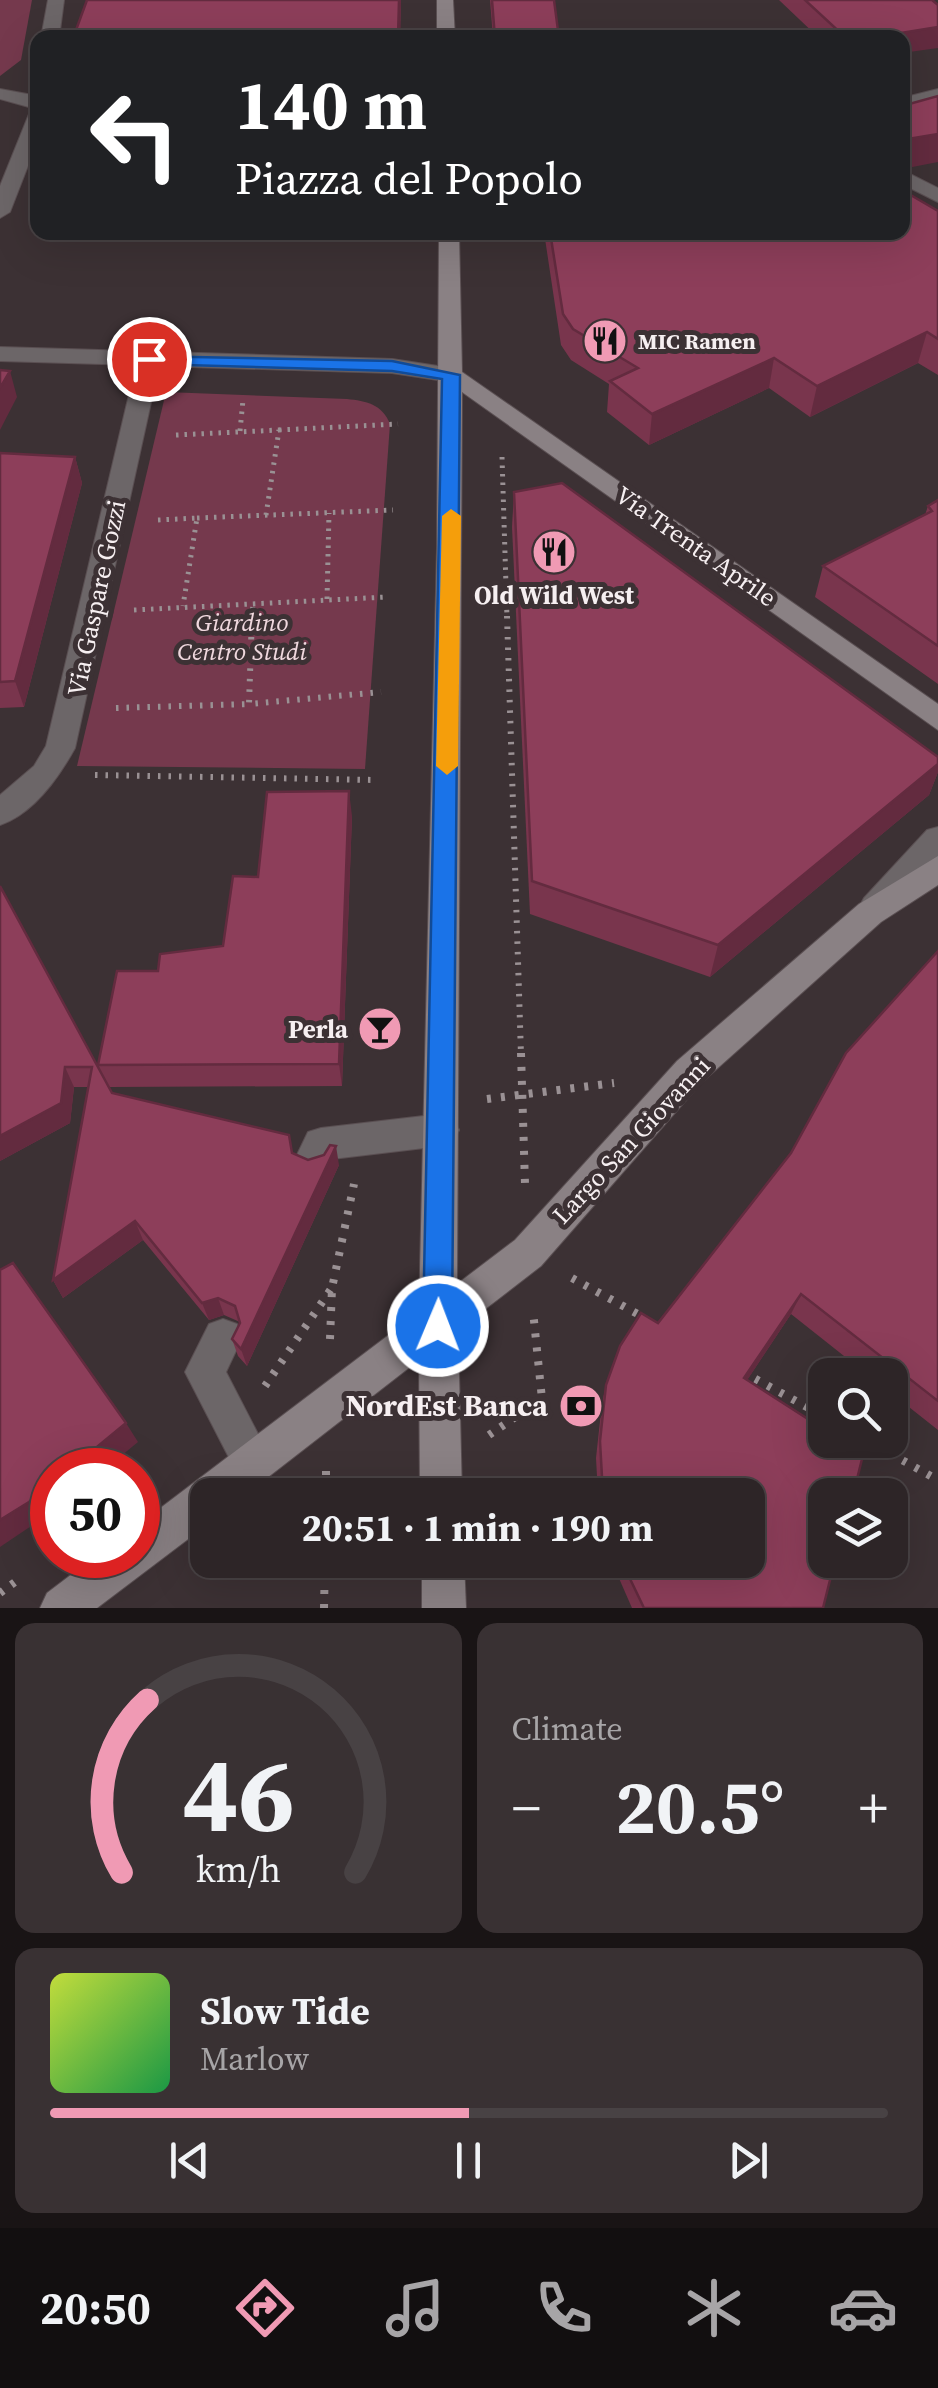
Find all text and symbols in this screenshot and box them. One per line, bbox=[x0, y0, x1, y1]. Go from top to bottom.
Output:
text: 140 m bbox=[235, 56, 427, 152]
icon: left bbox=[70, 70, 200, 200]
text: Piazza del Popolo bbox=[235, 147, 583, 209]
pin bbox=[107, 317, 192, 402]
restaurant icon: MIC Ramen bbox=[582, 318, 628, 364]
place label: MIC Ramen bbox=[638, 326, 756, 356]
icon: arrive bbox=[122, 332, 177, 387]
street label: Via Trenta Aprile bbox=[609, 478, 783, 614]
street label: Via Gaspare Gozzi bbox=[59, 497, 133, 699]
restaurant icon: Old Wild West bbox=[531, 529, 577, 575]
place label: Old Wild West bbox=[474, 578, 635, 612]
park label: Giardino Centro Studi bbox=[177, 605, 307, 668]
bar icon: Perla bbox=[357, 1006, 403, 1052]
place label: Perla bbox=[288, 1012, 349, 1046]
street label: Largo San Giovanni bbox=[544, 1049, 718, 1231]
position arrow bbox=[386, 1274, 490, 1378]
map controls bbox=[808, 1358, 908, 1578]
button: search bbox=[808, 1358, 908, 1458]
bank icon: NordEst Banca bbox=[558, 1383, 604, 1429]
place label: NordEst Banca bbox=[345, 1385, 549, 1426]
speed limit sign: 50 bbox=[30, 1448, 160, 1578]
button: layers bbox=[808, 1478, 908, 1578]
text: 20:51 · 1 min · 190 m bbox=[301, 1502, 654, 1554]
text: Climate bbox=[512, 1707, 623, 1751]
text: 46 bbox=[182, 1722, 295, 1865]
text: 20.5° bbox=[615, 1755, 784, 1858]
text: − bbox=[512, 1770, 541, 1845]
text: + bbox=[859, 1770, 888, 1845]
text: km/h bbox=[196, 1845, 281, 1894]
text: Slow Tide bbox=[200, 1985, 370, 2037]
text: Marlow bbox=[200, 2037, 309, 2081]
icon: previous bbox=[162, 2133, 217, 2188]
icon: pause bbox=[441, 2133, 496, 2188]
icon: next bbox=[721, 2133, 776, 2188]
icon: directions bbox=[230, 2273, 300, 2343]
icon: music bbox=[380, 2273, 450, 2343]
icon: phone bbox=[529, 2273, 599, 2343]
icon: climate bbox=[679, 2273, 749, 2343]
icon: car bbox=[828, 2273, 898, 2343]
text: 20:50 bbox=[40, 2277, 151, 2339]

